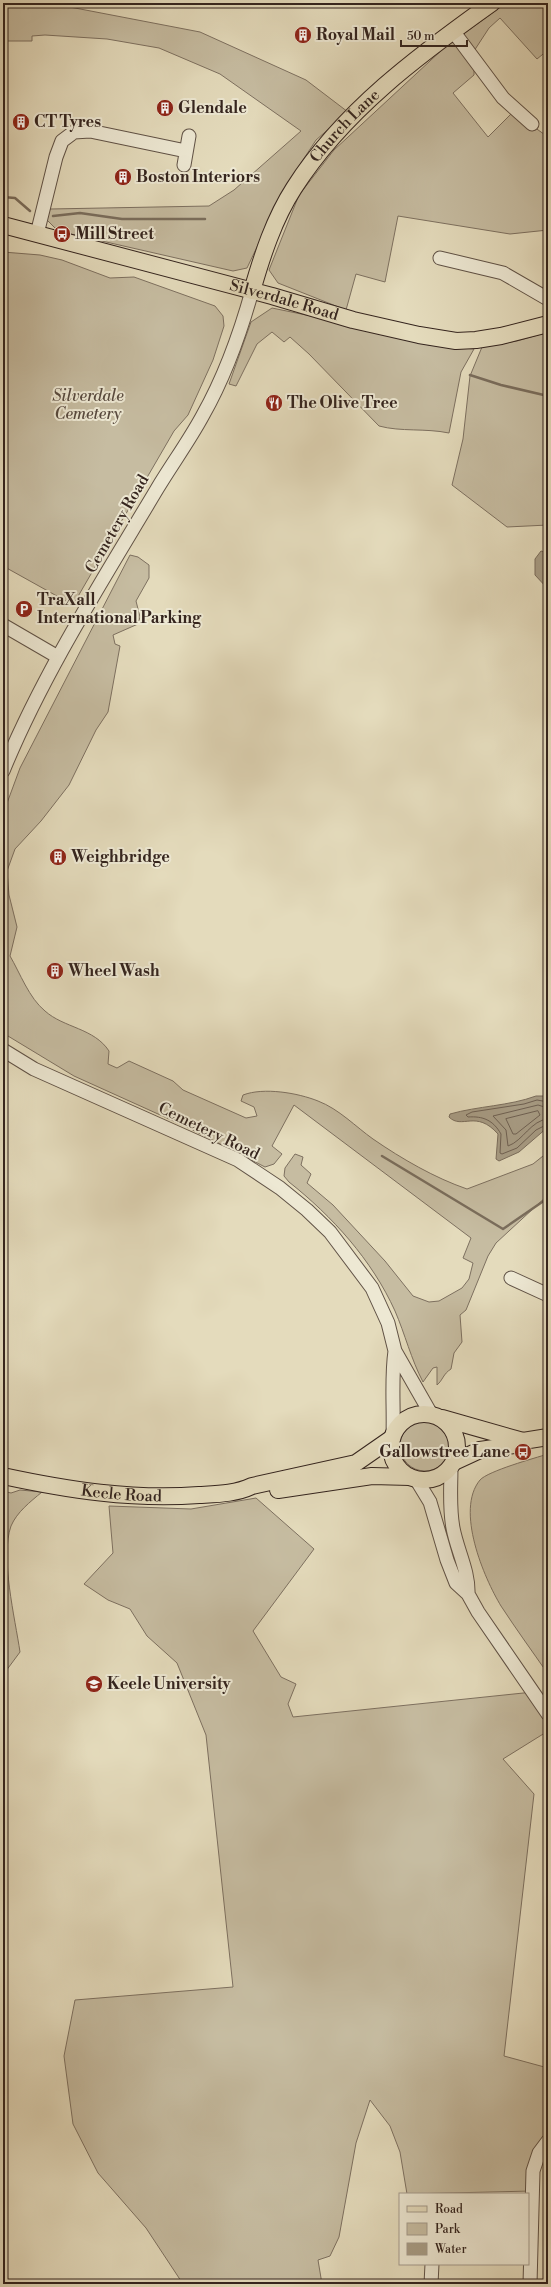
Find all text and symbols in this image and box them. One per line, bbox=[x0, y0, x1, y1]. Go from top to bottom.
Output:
scale bar bbox=[401, 22, 467, 48]
building icon: Royal Mail bbox=[293, 25, 313, 45]
place label: Royal Mail bbox=[316, 25, 396, 45]
text: 50 m bbox=[407, 29, 435, 44]
street label: Church Lane bbox=[305, 85, 384, 167]
building icon: Glendale bbox=[155, 98, 175, 118]
place label: Glendale bbox=[178, 98, 247, 118]
building icon: CT Tyres bbox=[11, 112, 31, 132]
place label: CT Tyres bbox=[34, 112, 101, 132]
building icon: Boston Interiors bbox=[113, 167, 133, 187]
place label: Boston Interiors bbox=[136, 167, 260, 187]
bus stop icon: Mill Street bbox=[52, 224, 72, 244]
place label: Mill Street bbox=[75, 224, 154, 244]
street label: Silverdale Road bbox=[227, 275, 341, 325]
park label: Silverdale Cemetery bbox=[52, 386, 124, 424]
restaurant icon: The Olive Tree bbox=[264, 393, 284, 413]
place label: The Olive Tree bbox=[287, 393, 398, 413]
street label: Cemetery Road bbox=[81, 471, 153, 577]
place label: TraXall International Parking bbox=[37, 590, 202, 628]
parking icon: TraXall International Parking bbox=[14, 599, 34, 619]
building icon: Weighbridge bbox=[48, 847, 68, 867]
place label: Weighbridge bbox=[70, 847, 170, 867]
building icon: Wheel Wash bbox=[45, 961, 65, 981]
place label: Wheel Wash bbox=[67, 961, 160, 981]
street label: Cemetery Road bbox=[155, 1098, 263, 1164]
place label: Gallowstree Lane bbox=[379, 1442, 510, 1462]
bus stop icon: Gallowstree Lane bbox=[513, 1442, 533, 1462]
street label: Keele Road bbox=[80, 1480, 162, 1506]
school or university icon: Keele University bbox=[84, 1674, 104, 1694]
place label: Keele University bbox=[107, 1674, 232, 1694]
legend bbox=[399, 2193, 529, 2265]
text: Road bbox=[435, 2202, 463, 2217]
text: Park bbox=[435, 2222, 461, 2237]
text: Water bbox=[434, 2242, 467, 2257]

